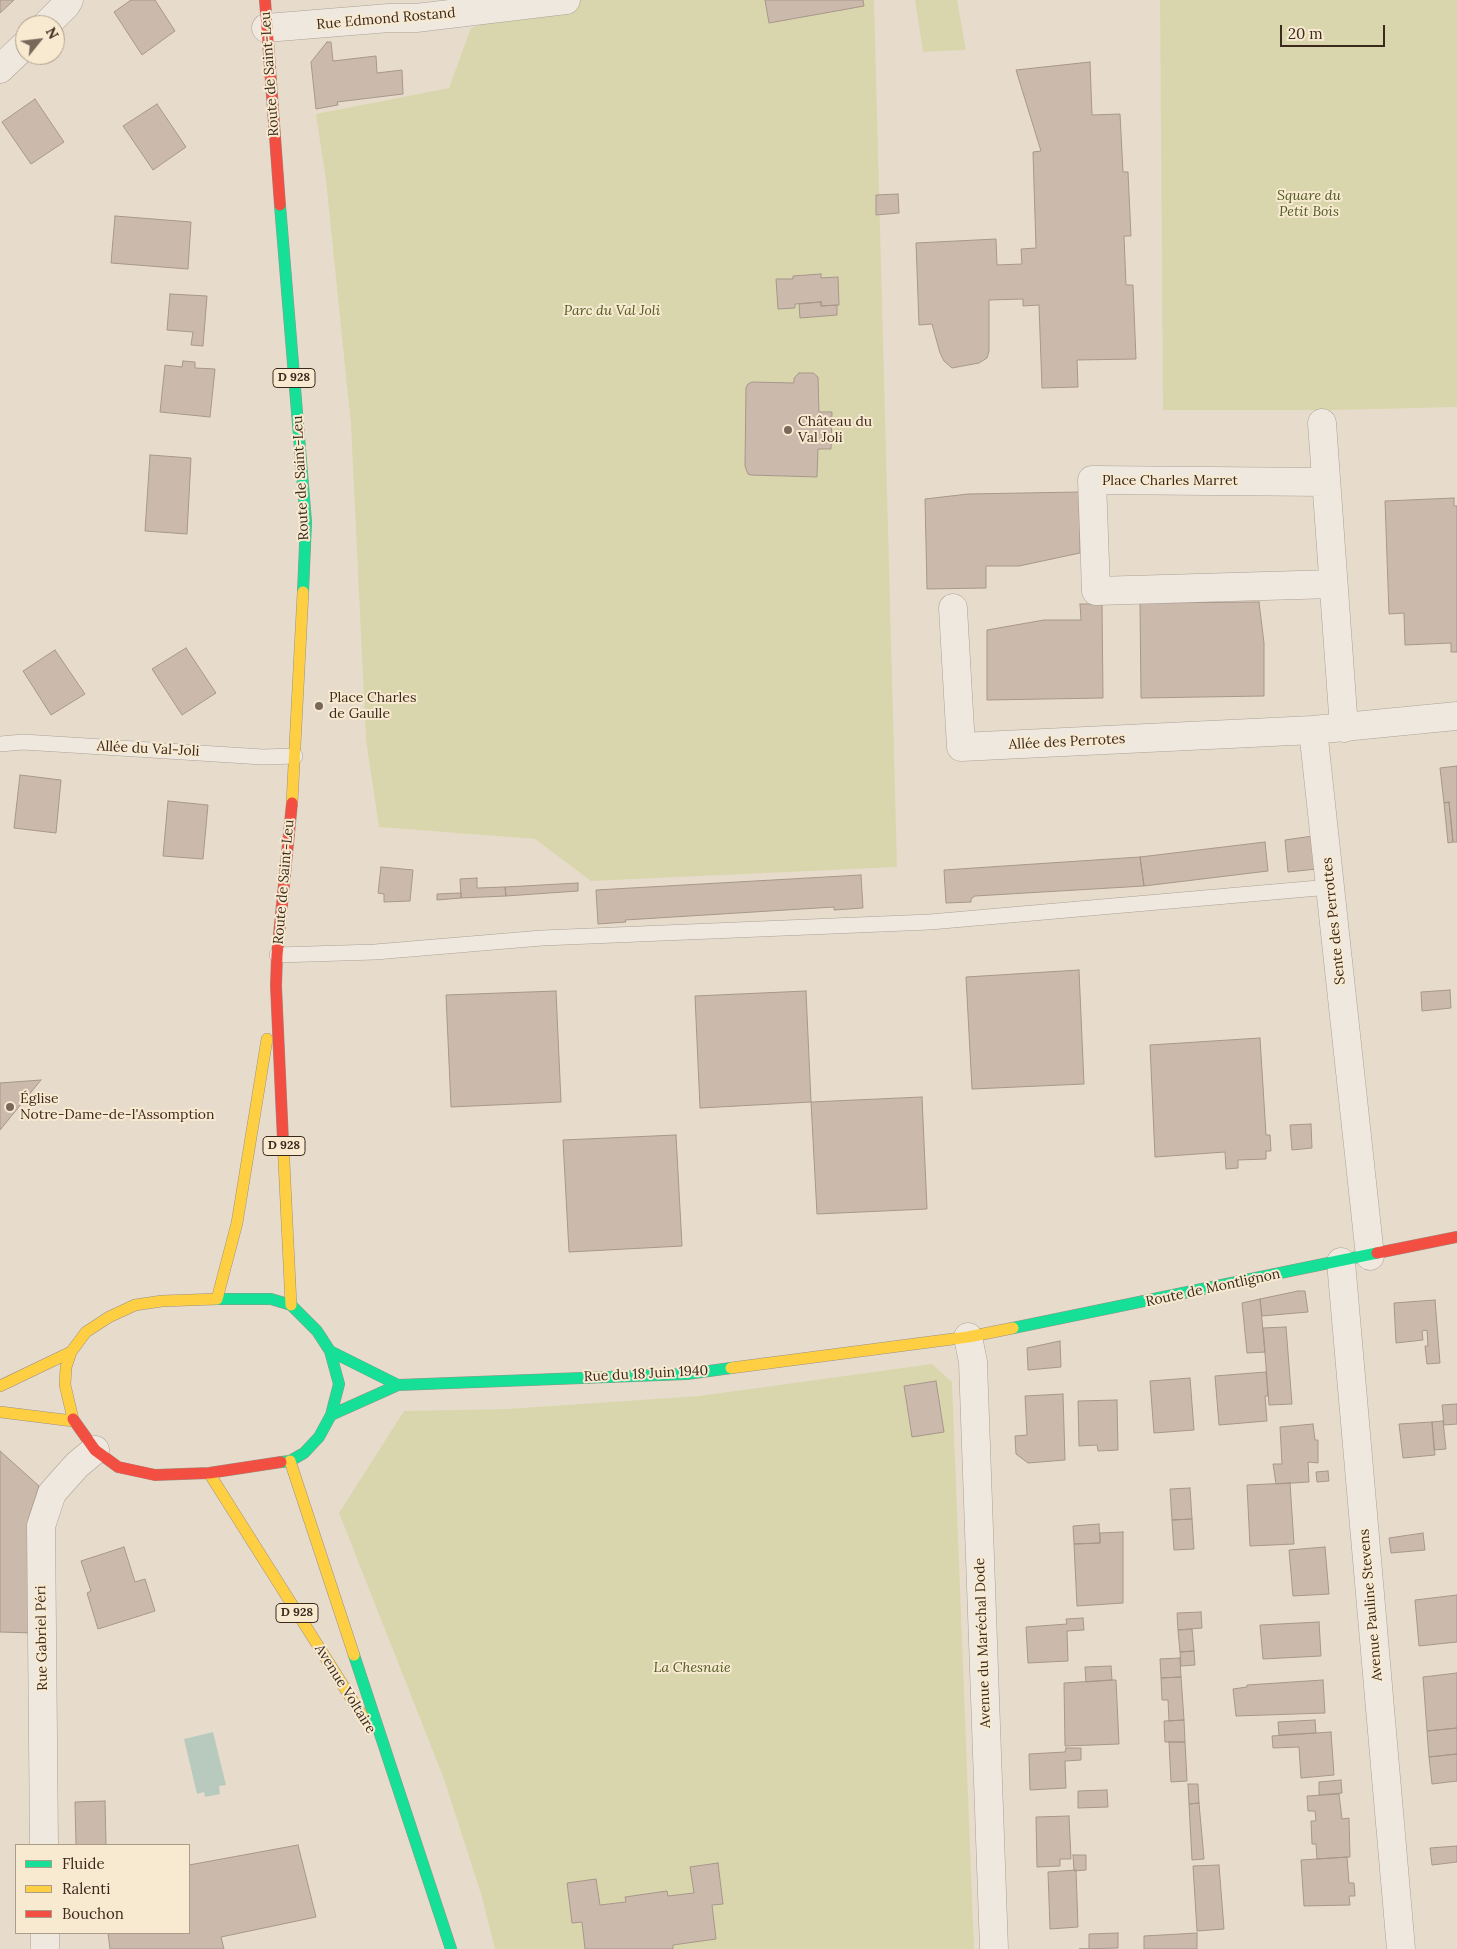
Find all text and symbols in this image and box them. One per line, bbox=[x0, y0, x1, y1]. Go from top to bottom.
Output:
street label: Rue Edmond Rostand bbox=[316, 5, 456, 33]
street label: Route de Saint-Leu bbox=[257, 11, 283, 137]
north arrow bbox=[15, 15, 65, 65]
scale bar bbox=[1282, 15, 1387, 47]
text: N bbox=[42, 24, 63, 42]
text: 20 m bbox=[1288, 24, 1323, 43]
park label: Square du Petit Bois bbox=[1277, 188, 1341, 220]
park label: Parc du Val Joli bbox=[564, 303, 660, 319]
road number: D 928 bbox=[273, 368, 315, 388]
place label: Château du Val Joli bbox=[798, 414, 872, 447]
street label: Route de Saint-Leu bbox=[289, 415, 313, 541]
marker: Château du Val Joli bbox=[782, 424, 794, 436]
street label: Place Charles Marret bbox=[1102, 473, 1238, 489]
place label: Place Charles de Gaulle bbox=[329, 690, 416, 722]
marker: Place Charles de Gaulle bbox=[313, 700, 325, 712]
street label: Allée des Perrotes bbox=[1008, 731, 1126, 753]
street label: Allée du Val-Joli bbox=[96, 738, 200, 760]
street label: Route de Saint-Leu bbox=[270, 819, 298, 945]
street label: Sente des Perrottes bbox=[1319, 857, 1349, 985]
place label: Église Notre-Dame-de-l'Assomption bbox=[20, 1091, 215, 1124]
marker: Église Notre-Dame-de-l'Assomption bbox=[4, 1101, 16, 1113]
road number: D 928 bbox=[263, 1136, 305, 1156]
street label: Route de Montlignon bbox=[1144, 1266, 1282, 1310]
street label: Rue du 18 Juin 1940 bbox=[583, 1362, 709, 1386]
street label: Avenue Pauline Stevens bbox=[1356, 1528, 1386, 1682]
street label: Avenue du Maréchal Dode bbox=[972, 1558, 994, 1728]
street label: Rue Gabriel Péri bbox=[33, 1585, 51, 1691]
road number: D 928 bbox=[276, 1604, 318, 1622]
street label: Avenue Voltaire bbox=[311, 1641, 379, 1737]
park label: La Chesnaie bbox=[653, 1660, 731, 1676]
legend bbox=[15, 1844, 190, 1934]
text: Fluide bbox=[62, 1854, 105, 1873]
text: Ralenti bbox=[62, 1879, 110, 1898]
text: Bouchon bbox=[62, 1904, 124, 1923]

